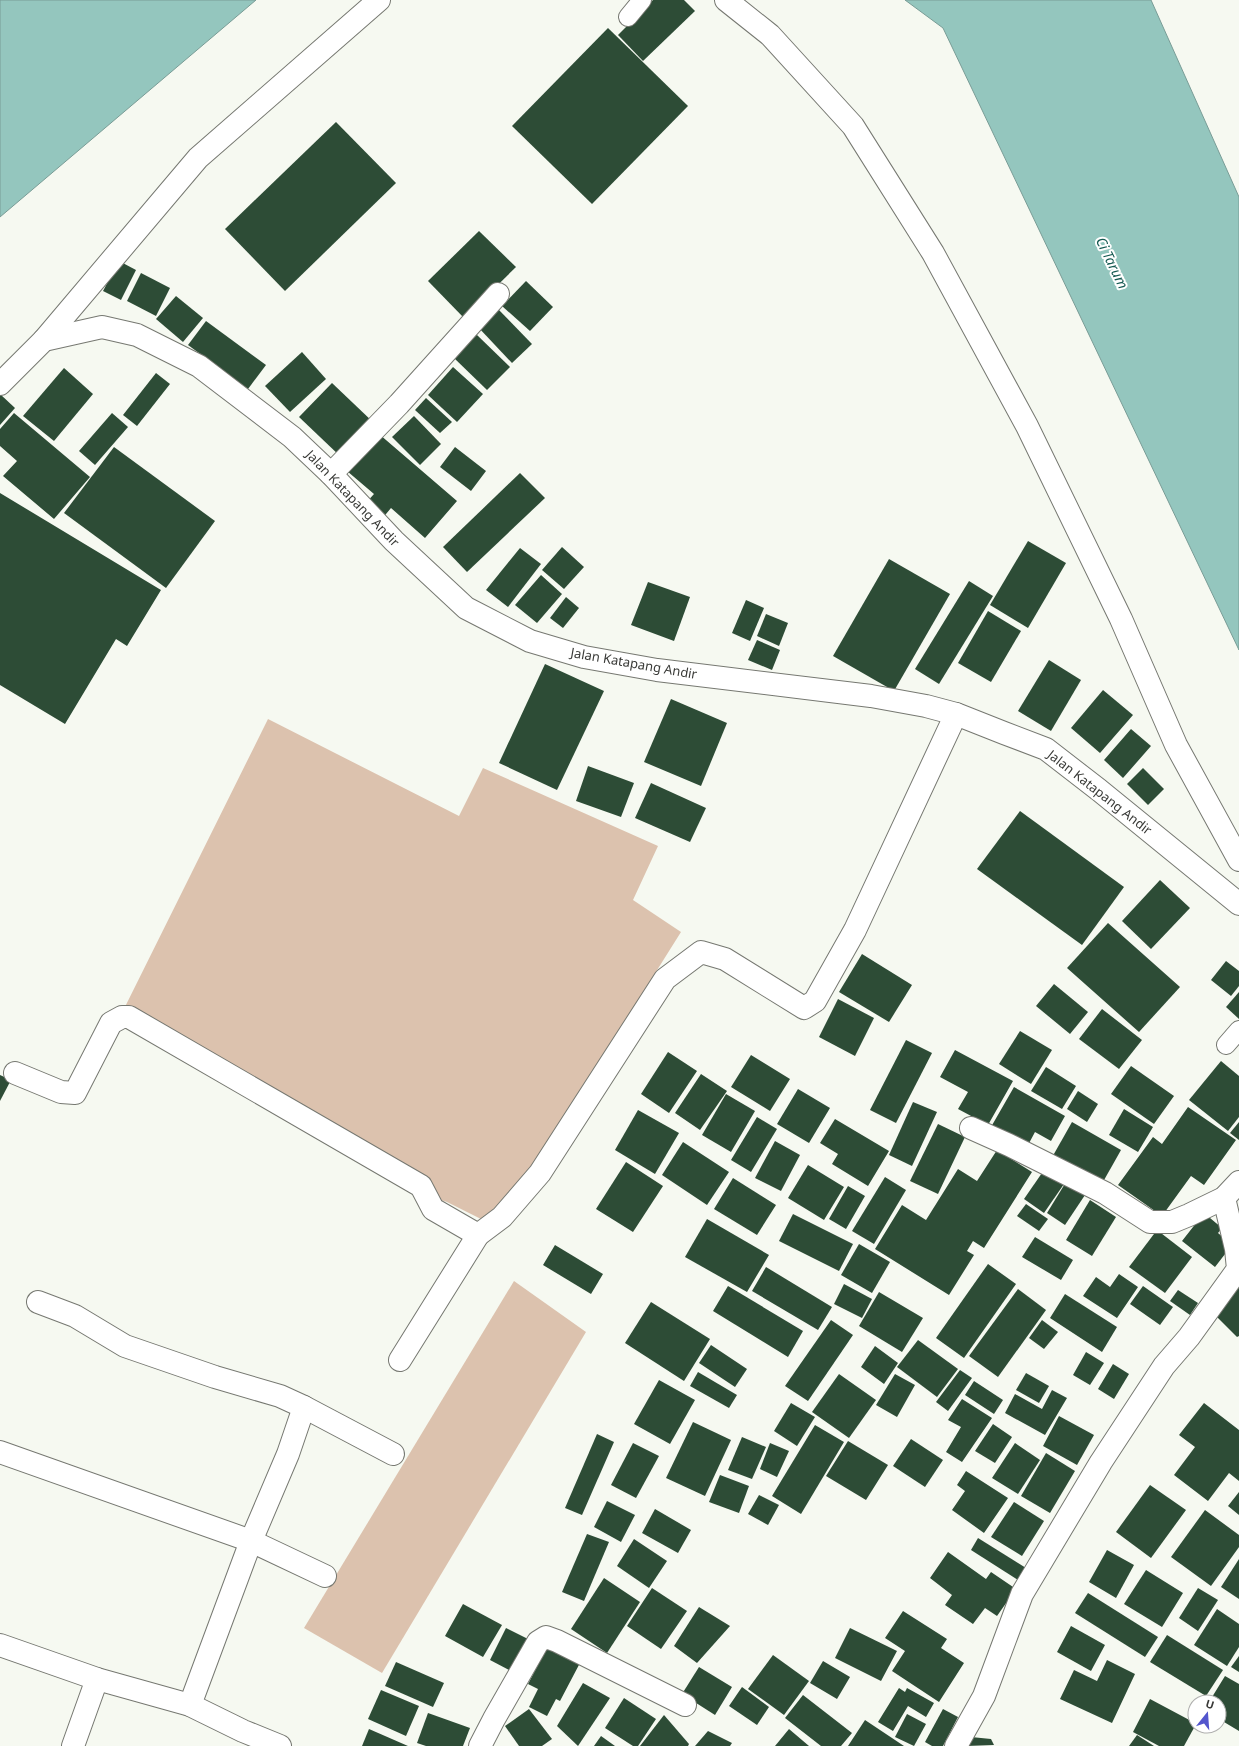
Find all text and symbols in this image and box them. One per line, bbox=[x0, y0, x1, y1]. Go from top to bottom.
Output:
water label: Ci Tarum bbox=[1092, 234, 1133, 292]
street label: Jalan Katapang Andir bbox=[301, 444, 404, 551]
street label: Jalan Katapang Andir bbox=[567, 643, 699, 683]
street label: Jalan Katapang Andir bbox=[1042, 744, 1156, 839]
north arrow bbox=[1187, 1694, 1227, 1734]
text: U bbox=[1204, 1696, 1216, 1712]

